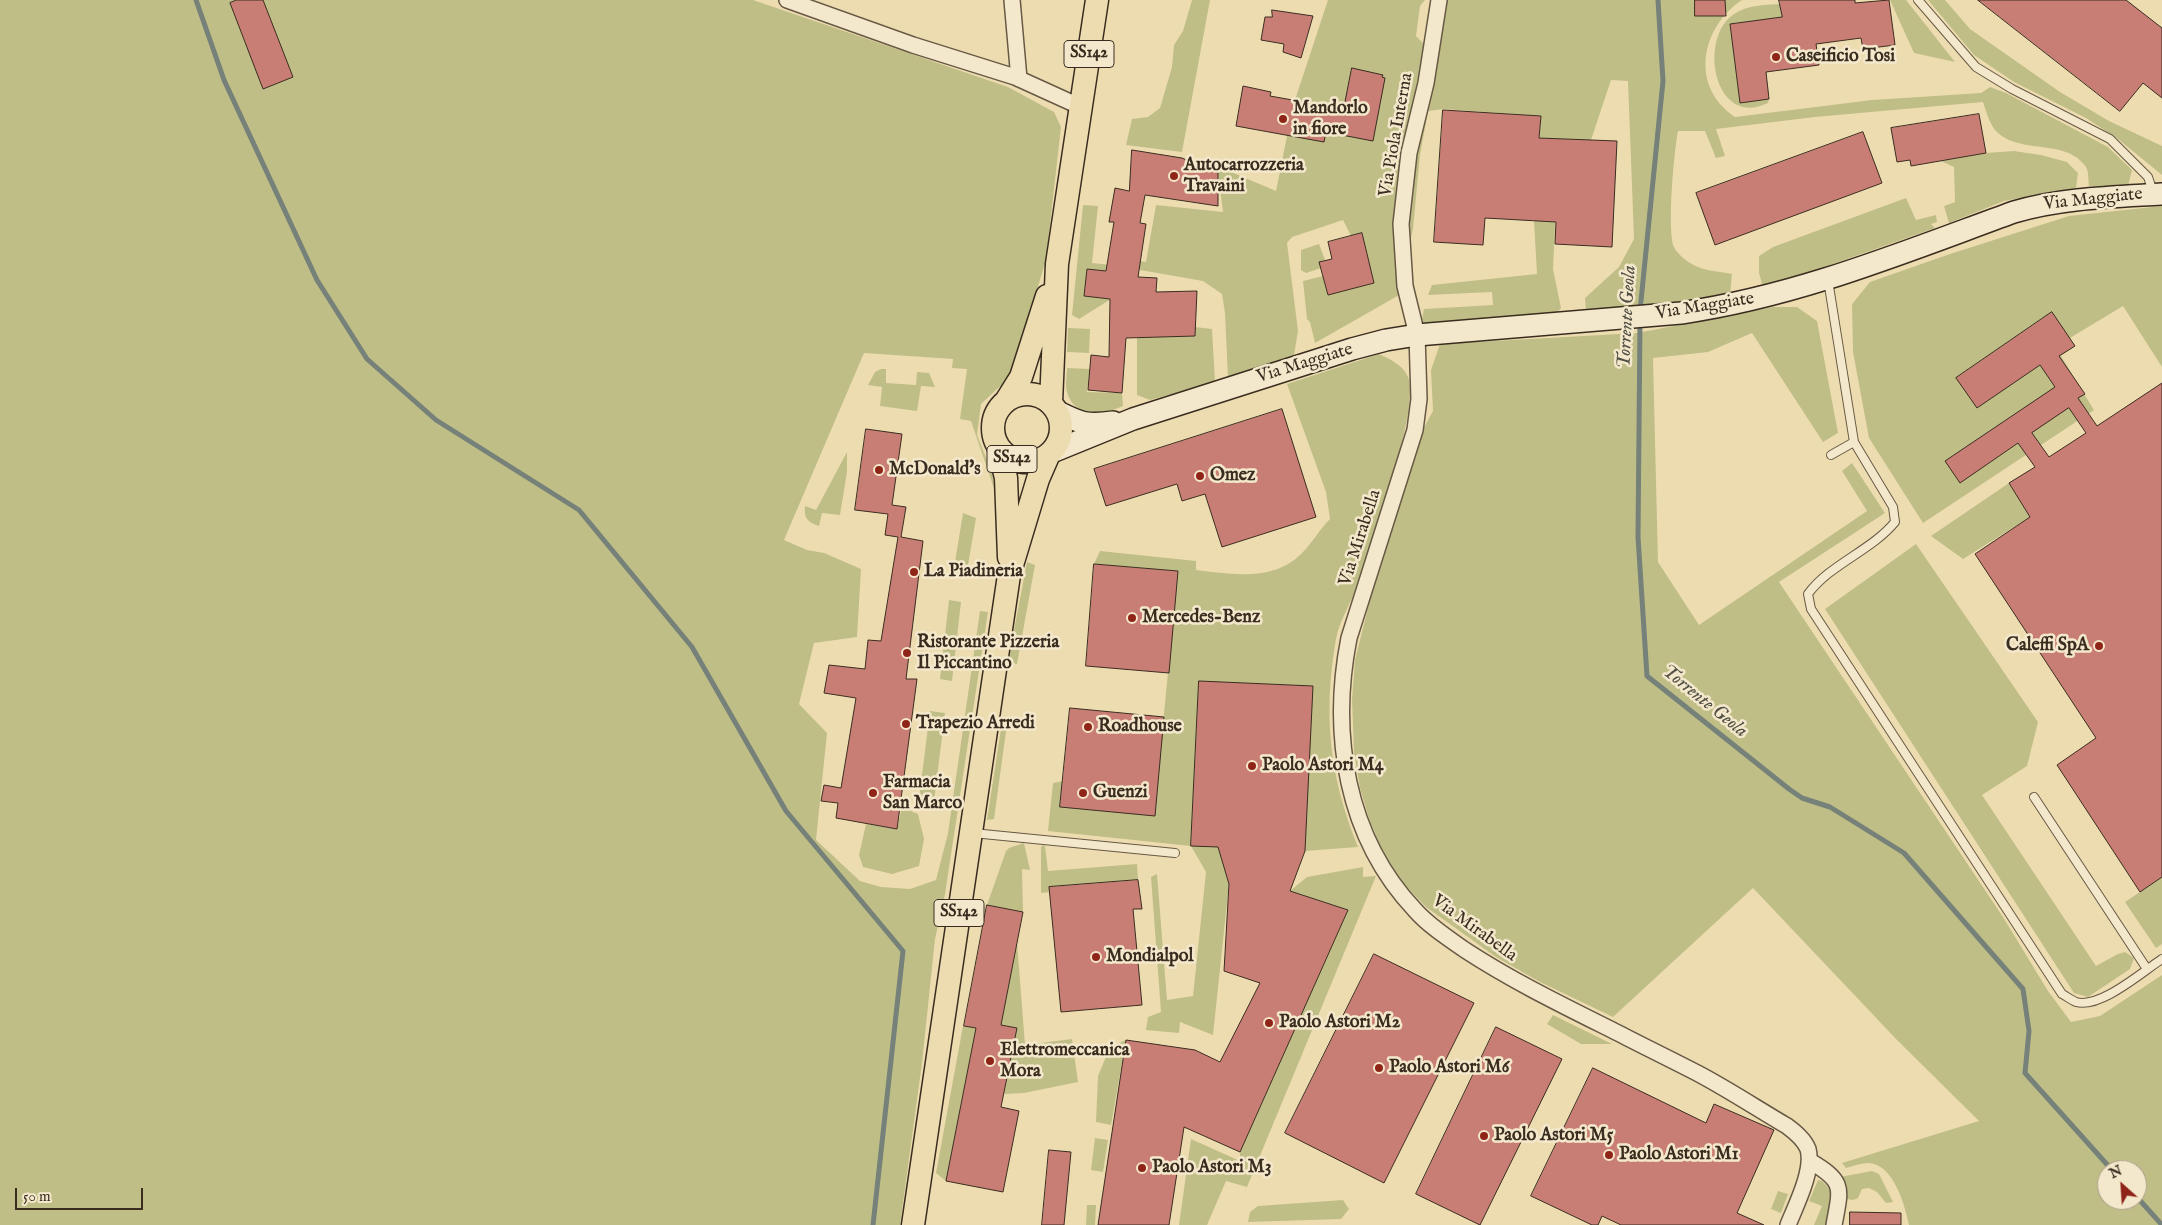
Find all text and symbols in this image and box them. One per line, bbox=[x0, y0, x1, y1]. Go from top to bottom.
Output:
road number: SS142 bbox=[1064, 41, 1114, 68]
place label: Caseificio Tosi bbox=[1786, 46, 1895, 68]
marker: Caseificio Tosi bbox=[1770, 51, 1782, 63]
street label: Via Piola Interna bbox=[1375, 71, 1419, 199]
place label: Mandorlo in fiore bbox=[1293, 98, 1368, 140]
marker: Mandorlo in fiore bbox=[1277, 113, 1289, 125]
place label: Autocarrozzeria Travaini bbox=[1184, 155, 1304, 198]
marker: Autocarrozzeria Travaini bbox=[1168, 170, 1180, 182]
street label: Via Maggiate bbox=[2042, 184, 2144, 216]
water label: Torrente Geola bbox=[1614, 265, 1642, 369]
street label: Via Maggiate bbox=[1654, 289, 1756, 325]
street label: Via Maggiate bbox=[1254, 339, 1356, 389]
road number: SS142 bbox=[987, 446, 1037, 472]
place label: McDonald's bbox=[889, 459, 981, 481]
marker: McDonald's bbox=[873, 464, 885, 476]
place label: Omez bbox=[1210, 465, 1255, 487]
marker: Omez bbox=[1194, 470, 1206, 482]
street label: Via Mirabella bbox=[1335, 487, 1387, 589]
place label: La Piadineria bbox=[924, 561, 1023, 583]
marker: La Piadineria bbox=[908, 566, 920, 578]
place label: Mercedes-Benz bbox=[1142, 607, 1260, 629]
marker: Mercedes-Benz bbox=[1126, 612, 1138, 624]
place label: Ristorante Pizzeria Il Piccantino bbox=[917, 632, 1059, 674]
place label: Caleffi SpA bbox=[2006, 635, 2089, 657]
marker: Caleffi SpA bbox=[2093, 640, 2105, 652]
marker: Ristorante Pizzeria Il Piccantino bbox=[901, 647, 913, 659]
water label: Torrente Geola bbox=[1657, 661, 1751, 743]
place label: Trapezio Arredi bbox=[916, 713, 1035, 735]
place label: Roadhouse bbox=[1098, 716, 1182, 738]
marker: Trapezio Arredi bbox=[900, 718, 912, 730]
marker: Roadhouse bbox=[1082, 721, 1094, 733]
place label: Paolo Astori M4 bbox=[1262, 755, 1384, 777]
marker: Paolo Astori M4 bbox=[1246, 760, 1258, 772]
place label: Farmacia San Marco bbox=[883, 772, 962, 814]
place label: Guenzi bbox=[1093, 782, 1148, 804]
marker: Farmacia San Marco bbox=[867, 787, 879, 799]
marker: Guenzi bbox=[1077, 787, 1089, 799]
street label: Via Mirabella bbox=[1427, 891, 1521, 967]
road number: SS142 bbox=[934, 900, 984, 926]
place label: Mondialpol bbox=[1106, 946, 1193, 968]
marker: Mondialpol bbox=[1090, 951, 1102, 963]
place label: Paolo Astori M2 bbox=[1279, 1012, 1400, 1034]
marker: Paolo Astori M2 bbox=[1263, 1017, 1275, 1029]
place label: Elettromeccanica Mora bbox=[1000, 1040, 1129, 1082]
marker: Elettromeccanica Mora bbox=[984, 1055, 996, 1067]
place label: Paolo Astori M6 bbox=[1389, 1057, 1509, 1079]
marker: Paolo Astori M6 bbox=[1373, 1062, 1385, 1074]
place label: Paolo Astori M5 bbox=[1494, 1125, 1613, 1147]
marker: Paolo Astori M5 bbox=[1478, 1130, 1490, 1142]
place label: Paolo Astori M1 bbox=[1619, 1144, 1738, 1166]
marker: Paolo Astori M1 bbox=[1603, 1149, 1615, 1161]
place label: Paolo Astori M3 bbox=[1152, 1157, 1271, 1179]
north arrow bbox=[2097, 1160, 2147, 1210]
marker: Paolo Astori M3 bbox=[1136, 1162, 1148, 1174]
text: N bbox=[2106, 1162, 2125, 1183]
scale bar bbox=[18, 1178, 145, 1210]
text: 50 m bbox=[23, 1187, 51, 1206]

